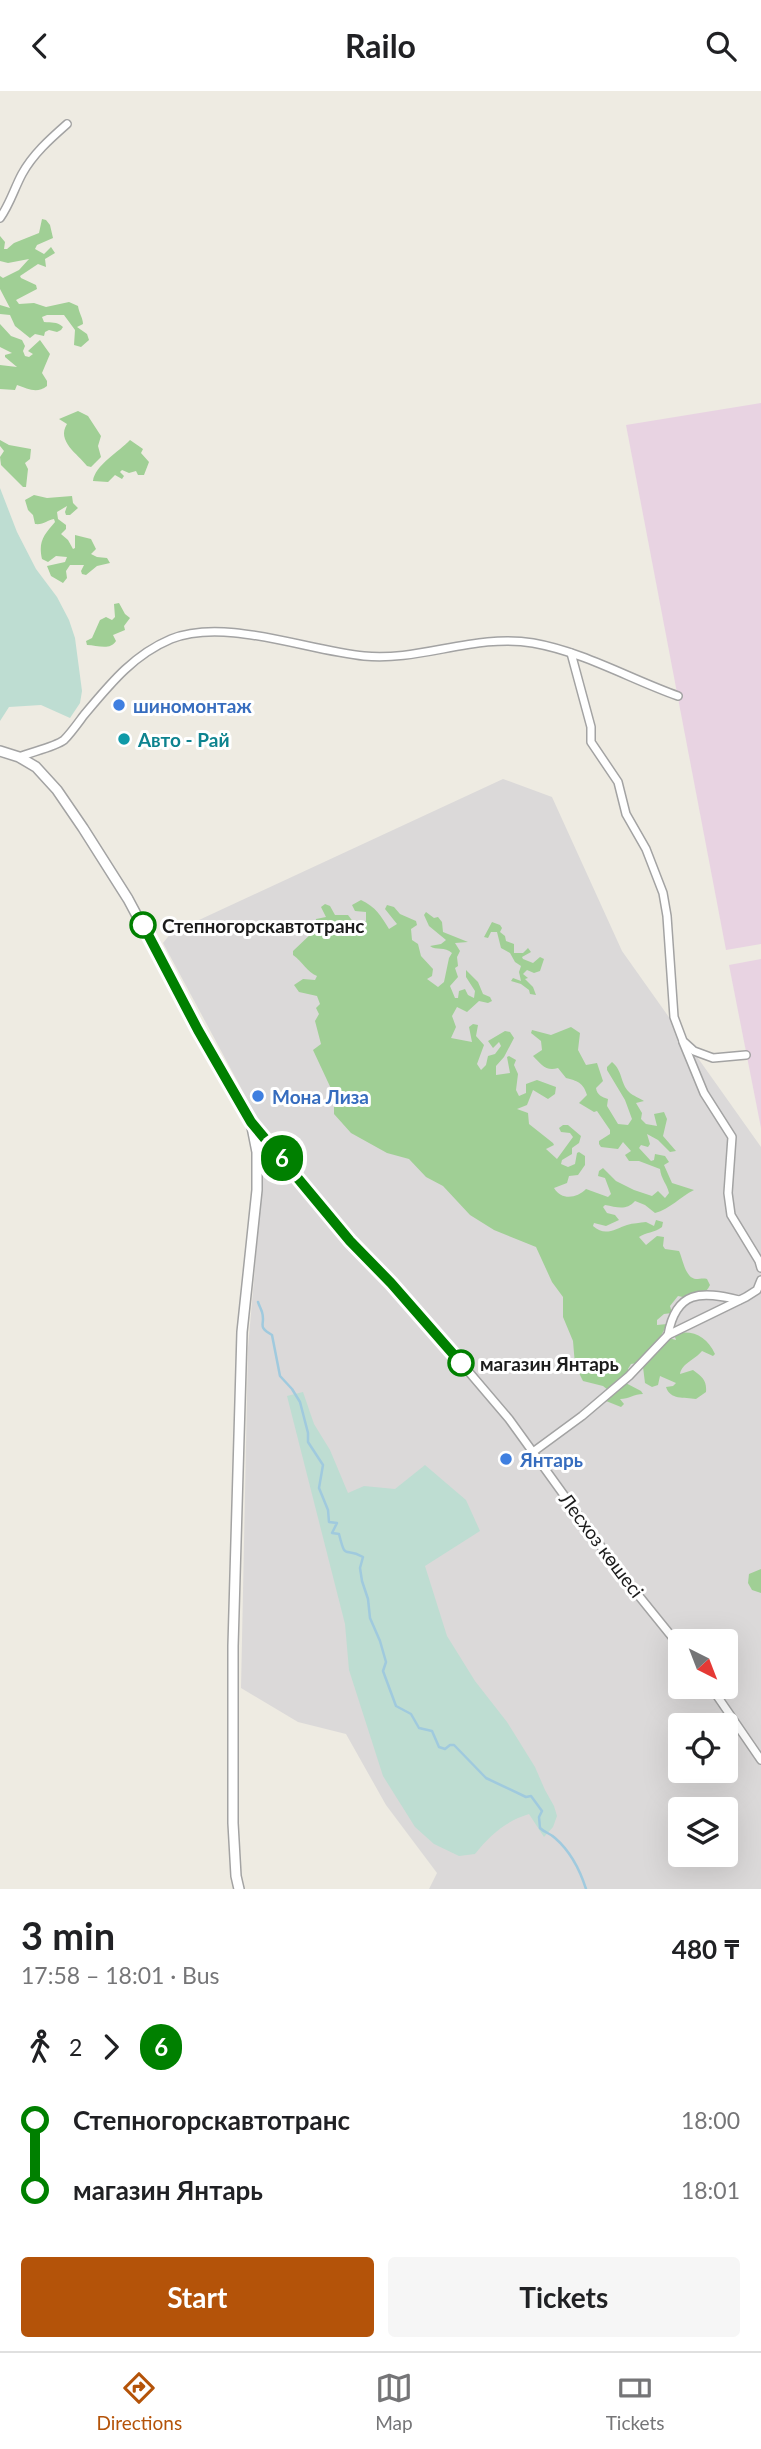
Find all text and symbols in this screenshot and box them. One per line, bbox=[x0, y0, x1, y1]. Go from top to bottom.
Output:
text: Railo bbox=[345, 26, 416, 65]
icon: back bbox=[21, 27, 59, 65]
icon: search bbox=[702, 27, 740, 65]
place label: шиномонтаж bbox=[133, 694, 252, 717]
marker: шиномонтаж bbox=[111, 697, 127, 713]
place label: Авто - Рай bbox=[137, 728, 230, 751]
marker: Авто - Рай bbox=[116, 731, 132, 747]
marker: Степногорскавтотранс bbox=[130, 912, 156, 938]
place label: Степногорскавтотранс bbox=[162, 914, 365, 937]
place label: Мона Лиза bbox=[272, 1085, 369, 1108]
marker: Мона Лиза bbox=[250, 1088, 266, 1104]
line badge: 6 bbox=[259, 1135, 305, 1181]
text: 6 bbox=[275, 1143, 289, 1172]
marker: магазин Янтарь bbox=[448, 1350, 474, 1376]
place label: магазин Янтарь bbox=[480, 1352, 619, 1375]
place label: Янтарь bbox=[519, 1448, 583, 1471]
marker: Янтарь bbox=[498, 1451, 514, 1467]
street label: Лесхоз көшесі bbox=[555, 1487, 649, 1602]
north arrow bbox=[668, 1629, 738, 1699]
map controls bbox=[668, 1629, 738, 1867]
button: locate bbox=[668, 1713, 738, 1783]
button: layers bbox=[668, 1797, 738, 1867]
text: 3 min bbox=[21, 1912, 115, 1958]
text: 480 ₸ bbox=[672, 1933, 740, 1965]
text: 17:58 – 18:01 · Bus bbox=[21, 1961, 220, 1989]
icon: walk bbox=[21, 2028, 59, 2066]
icon: forward bbox=[92, 2028, 130, 2066]
text: 6 bbox=[154, 2032, 168, 2061]
text: 2 bbox=[69, 2033, 82, 2061]
text: Степногорскавтотранс bbox=[73, 2104, 350, 2136]
text: 18:00 bbox=[681, 2106, 740, 2134]
text: магазин Янтарь bbox=[73, 2174, 263, 2206]
text: 18:01 bbox=[681, 2176, 740, 2204]
button: Start bbox=[21, 2257, 374, 2337]
button: Tickets bbox=[388, 2257, 740, 2337]
tab: Directions bbox=[96, 2369, 182, 2434]
tab: Map bbox=[375, 2369, 413, 2434]
tab: Tickets bbox=[606, 2369, 665, 2434]

